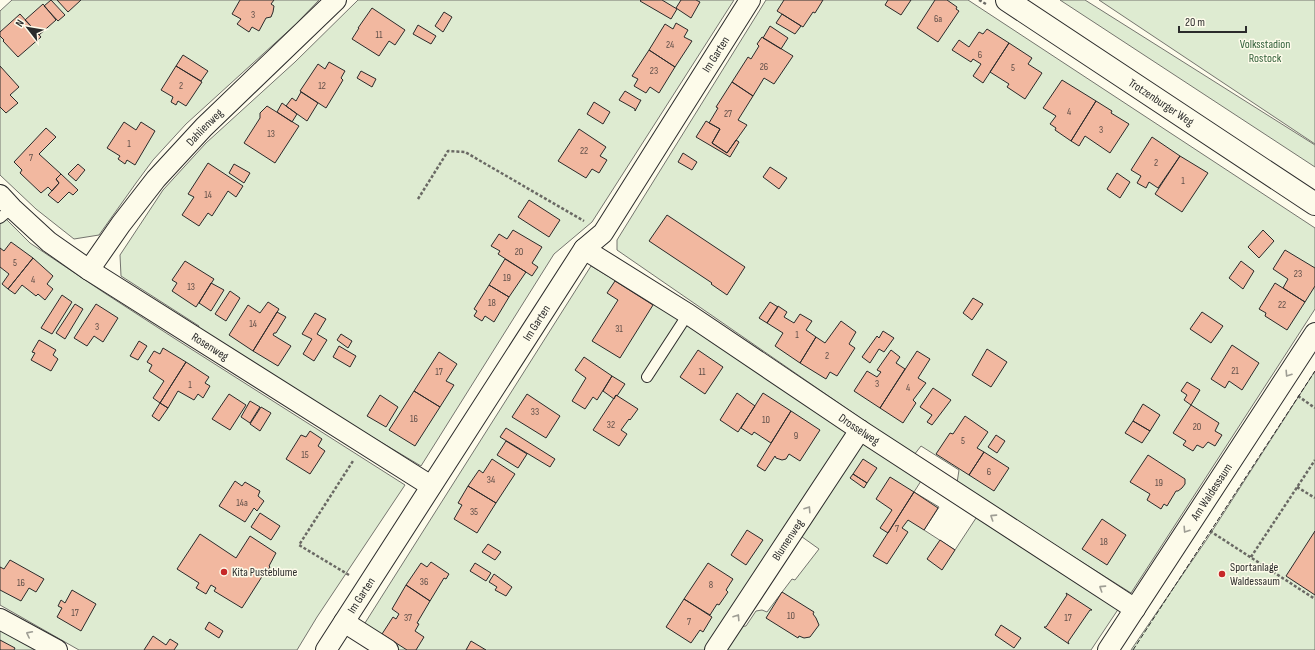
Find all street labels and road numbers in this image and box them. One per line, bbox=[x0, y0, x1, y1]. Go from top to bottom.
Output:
street label: Im Garten bbox=[699, 33, 733, 75]
street label: Trotzenburger Weg bbox=[1126, 75, 1197, 129]
street label: Dahlienweg bbox=[183, 105, 226, 149]
street label: Im Garten bbox=[519, 302, 554, 344]
street label: Rosenweg bbox=[189, 329, 232, 364]
street label: Drosselweg bbox=[836, 410, 883, 448]
street label: Am Waldessaum bbox=[1187, 460, 1236, 524]
street label: Blumenweg bbox=[769, 516, 807, 563]
street label: Im Garten bbox=[344, 575, 378, 616]

